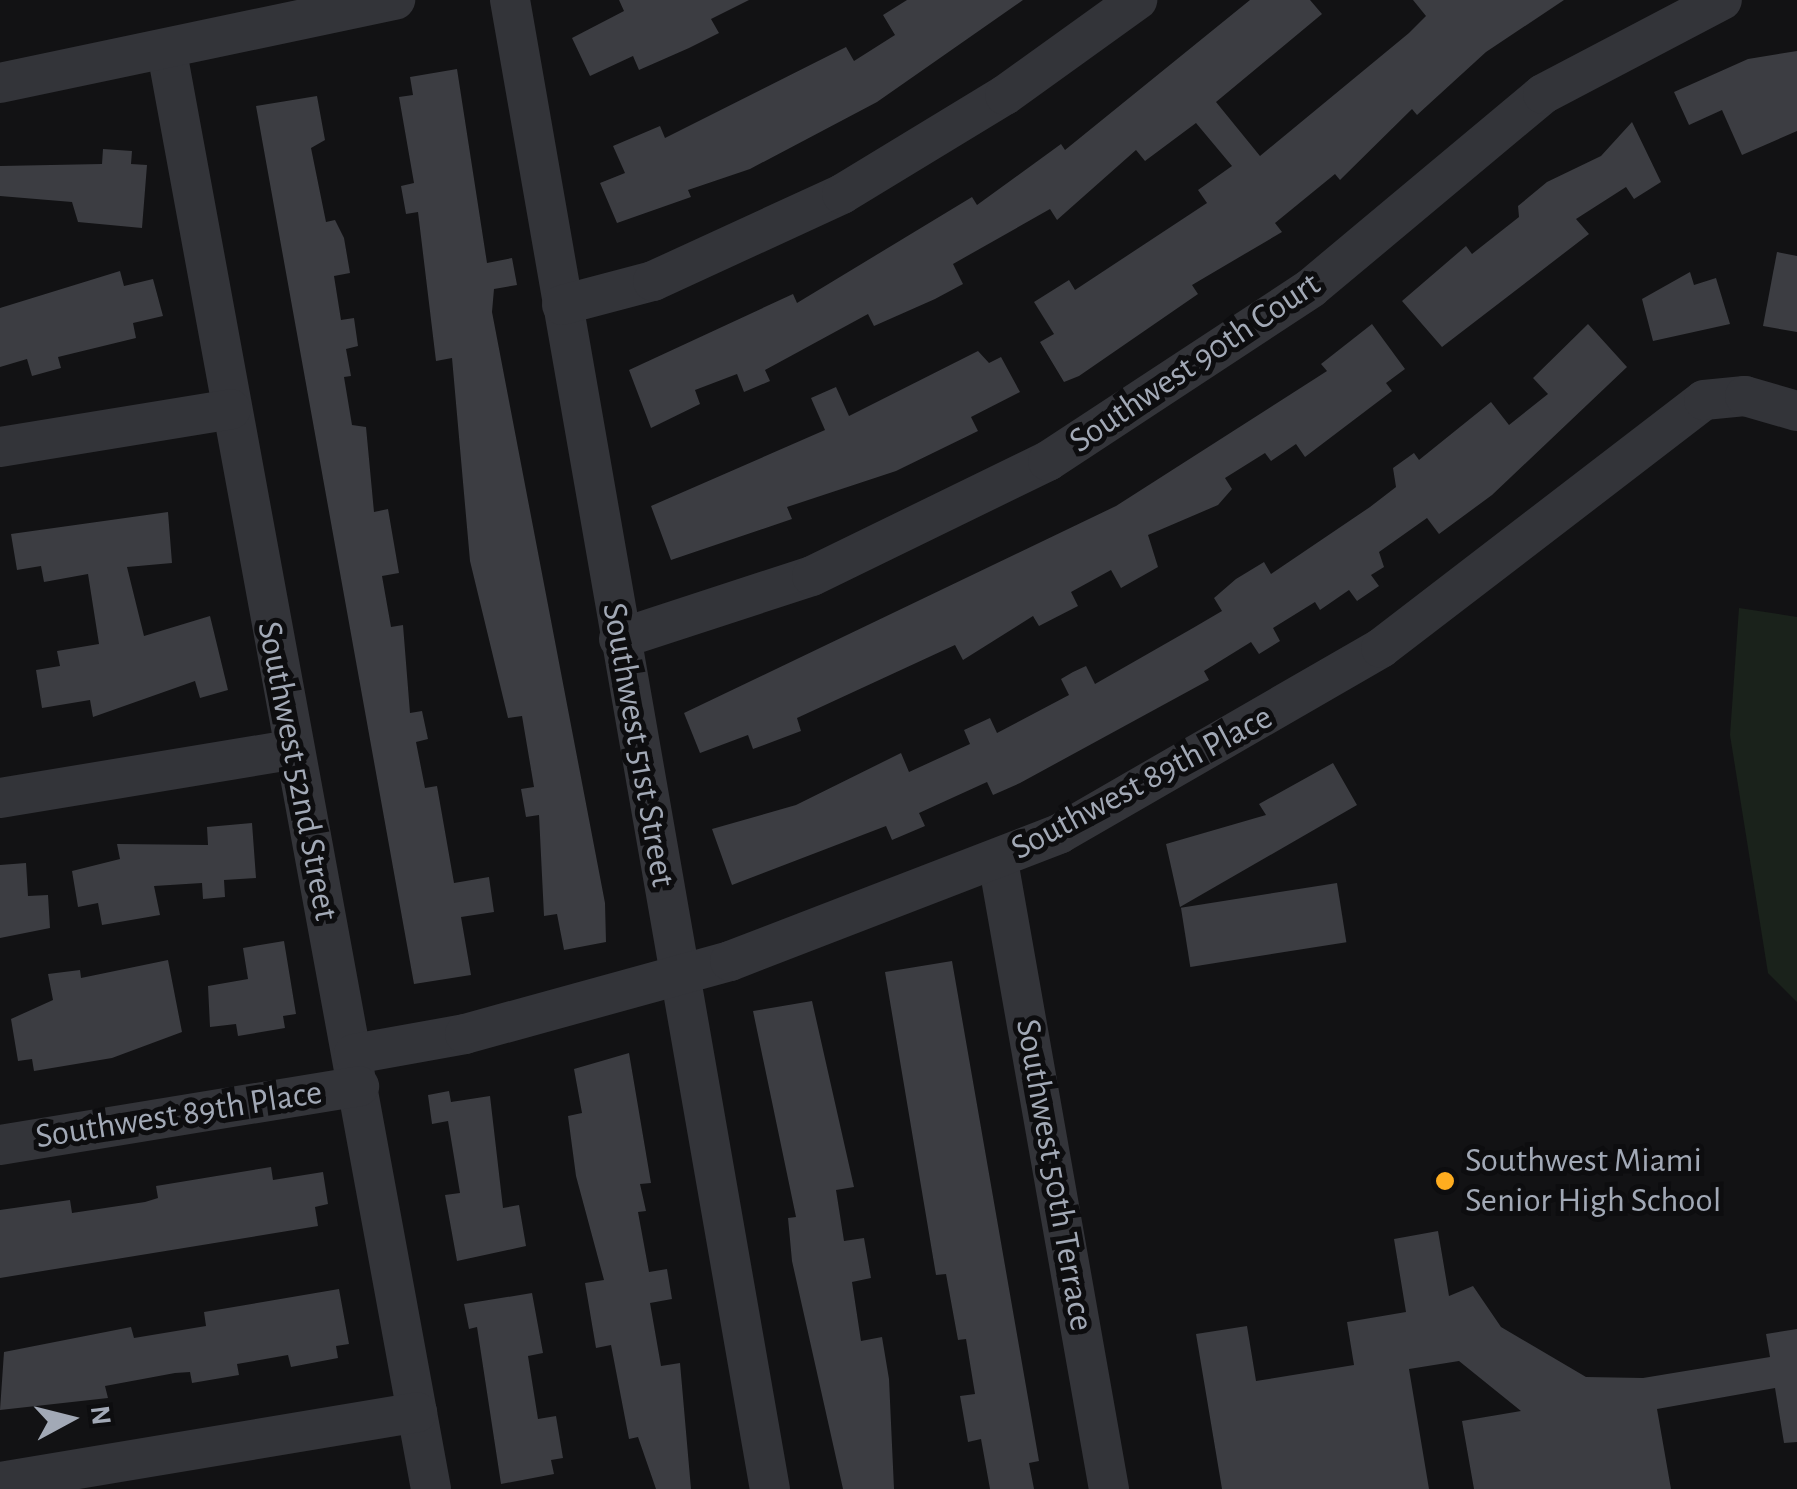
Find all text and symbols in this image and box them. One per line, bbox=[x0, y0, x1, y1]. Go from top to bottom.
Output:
street label: Southwest 90th Court bbox=[1062, 264, 1328, 462]
street label: Southwest 51st Street bbox=[592, 600, 684, 890]
street label: Southwest 52nd Street bbox=[247, 618, 347, 924]
street label: Southwest 89th Place bbox=[1004, 697, 1280, 869]
street label: Southwest 50th Terrace bbox=[1006, 1016, 1102, 1334]
street label: Southwest 89th Place bbox=[33, 1072, 325, 1158]
place label: Southwest Miami Senior High School bbox=[1465, 1140, 1721, 1222]
marker: Southwest Miami Senior High School bbox=[1434, 1170, 1456, 1192]
north arrow bbox=[20, 1369, 120, 1469]
text: N bbox=[85, 1404, 115, 1427]

